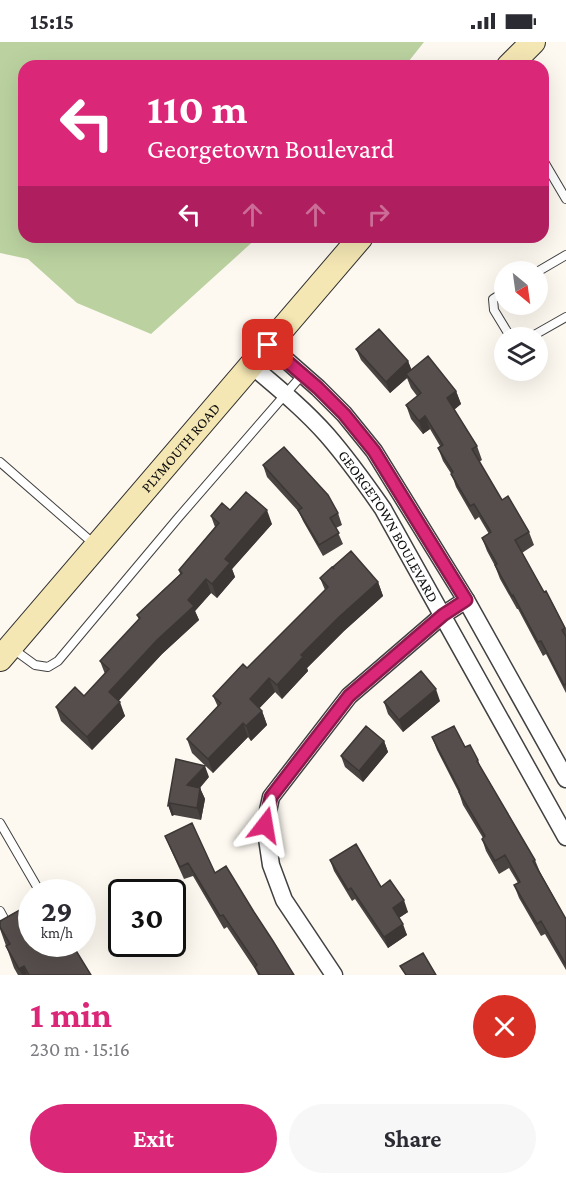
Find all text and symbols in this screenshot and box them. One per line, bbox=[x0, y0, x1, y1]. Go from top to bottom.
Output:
text: 15:15 bbox=[30, 9, 74, 34]
icon: left bbox=[48, 84, 126, 162]
text: 110 m bbox=[147, 85, 248, 132]
text: Georgetown Boulevard bbox=[147, 134, 394, 164]
icon: left bbox=[173, 198, 206, 231]
icon: ahead bbox=[236, 198, 269, 231]
icon: ahead bbox=[299, 198, 332, 231]
icon: right bbox=[362, 198, 395, 231]
north arrow bbox=[494, 261, 548, 315]
map controls bbox=[494, 261, 548, 381]
pin bbox=[242, 319, 293, 370]
button: layers bbox=[494, 327, 548, 381]
icon: arrive bbox=[251, 328, 284, 361]
street label: PLYMOUTH ROAD bbox=[138, 400, 223, 495]
street label: GEORGETOWN BOULEVARD bbox=[335, 447, 442, 605]
position arrow bbox=[233, 793, 297, 857]
speed limit sign: 30 bbox=[108, 879, 186, 957]
text: 29 bbox=[41, 894, 73, 927]
text: km/h bbox=[41, 925, 73, 941]
text: 1 min bbox=[30, 995, 112, 1035]
button: close bbox=[473, 995, 536, 1058]
text: 230 m · 15:16 bbox=[30, 1038, 130, 1060]
button: Exit bbox=[30, 1104, 277, 1173]
button: Share bbox=[289, 1104, 536, 1173]

